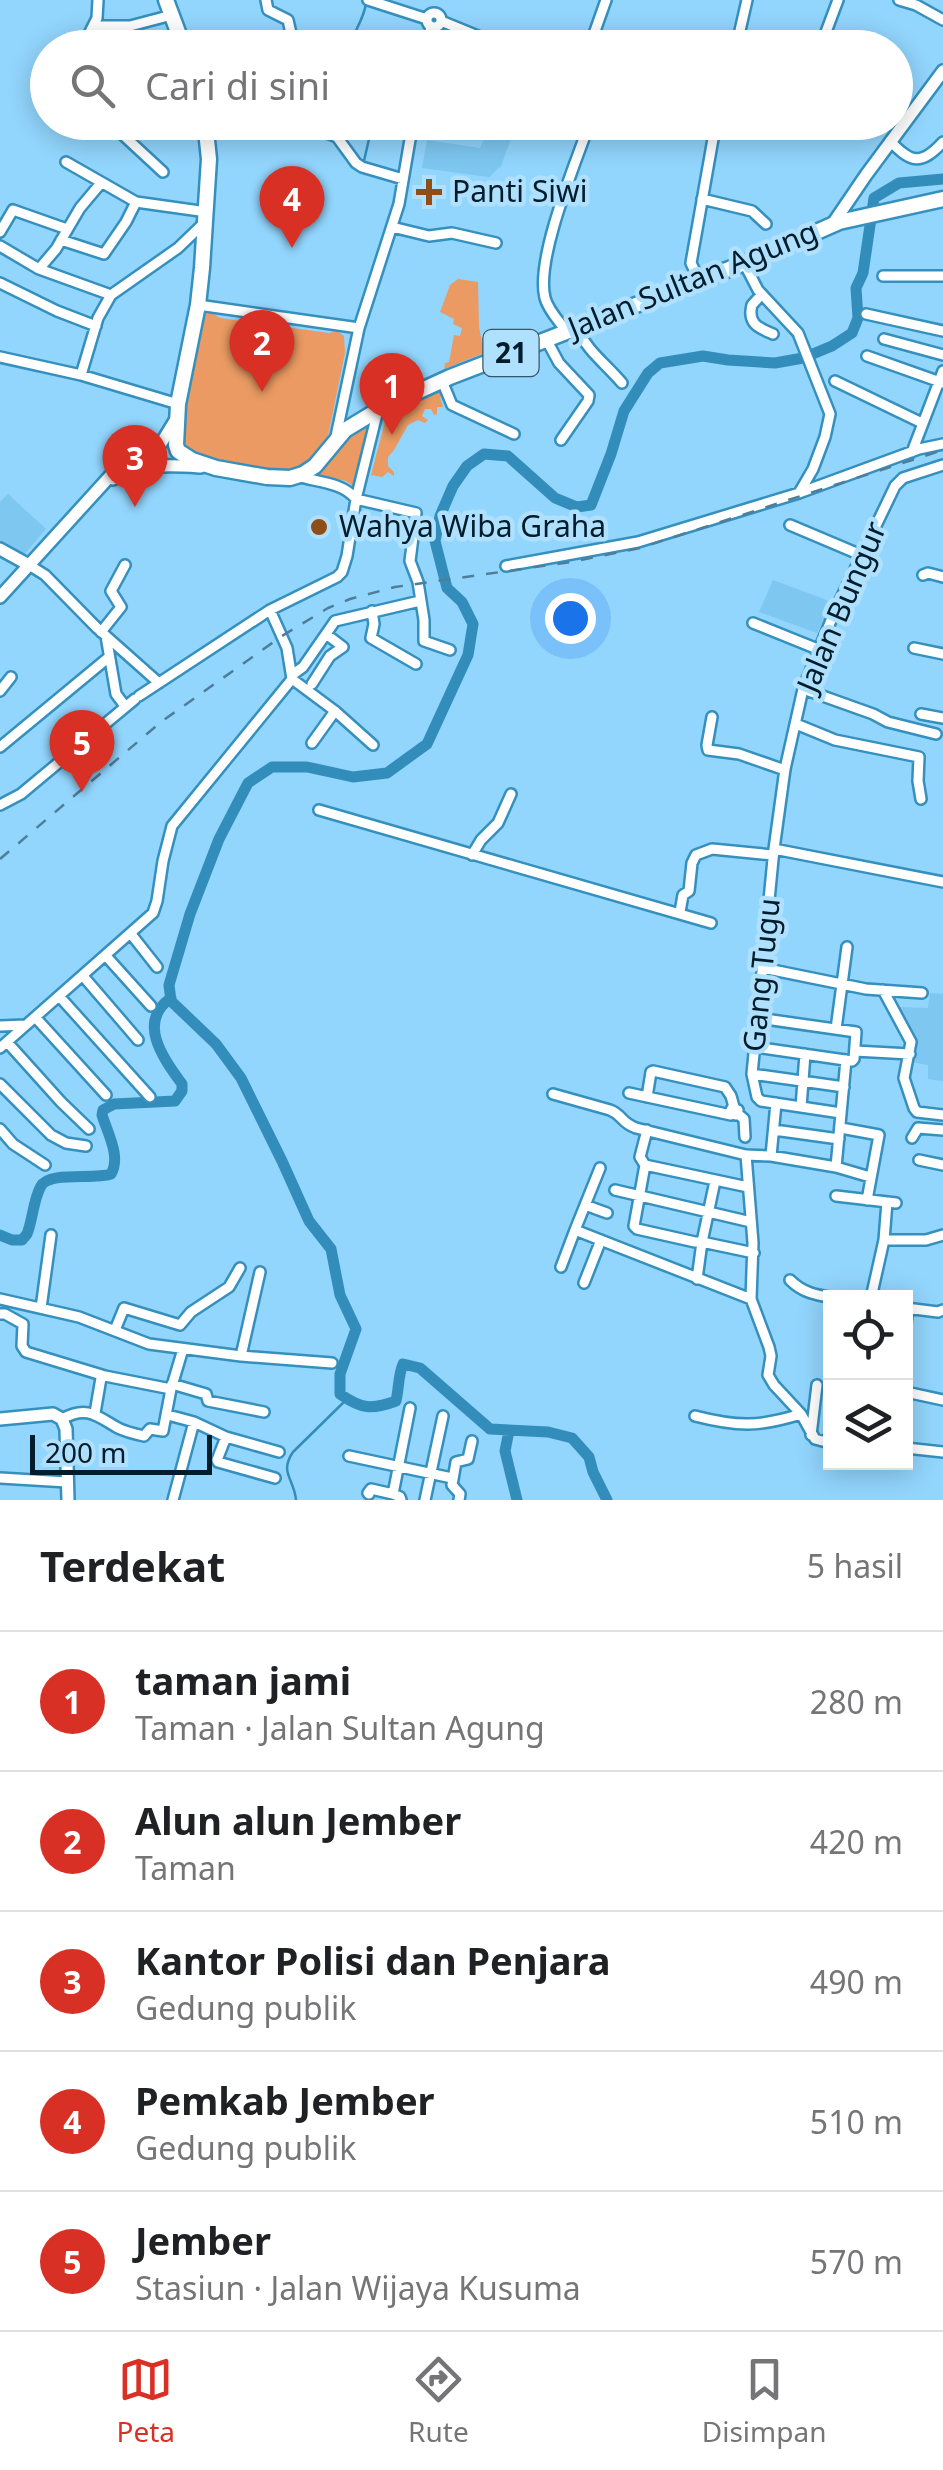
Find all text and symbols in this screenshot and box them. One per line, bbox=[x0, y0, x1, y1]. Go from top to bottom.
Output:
search box bbox=[30, 30, 913, 140]
icon: search bbox=[65, 58, 120, 113]
text: Cari di sini bbox=[145, 59, 330, 111]
pin: 4 bbox=[260, 166, 324, 248]
place label: Panti Siwi bbox=[452, 170, 587, 211]
marker: Panti Siwi bbox=[416, 179, 442, 205]
street label: Jalan Sultan Agung bbox=[559, 210, 823, 349]
pin: 2 bbox=[230, 310, 294, 392]
road number: 21 bbox=[484, 330, 538, 376]
pin: 1 bbox=[360, 352, 424, 435]
pin: 3 bbox=[102, 424, 168, 507]
place label: Wahya Wiba Graha bbox=[339, 505, 606, 546]
street label: Jalan Bungur bbox=[785, 515, 895, 701]
marker: Wahya Wiba Graha bbox=[308, 516, 330, 538]
your location bbox=[545, 593, 596, 644]
pin: 5 bbox=[49, 710, 114, 792]
street label: Gang Tugu bbox=[732, 896, 789, 1054]
map controls bbox=[823, 1290, 913, 1470]
button: locate bbox=[823, 1290, 913, 1380]
button: layers bbox=[823, 1380, 913, 1470]
scale bar bbox=[30, 1430, 212, 1474]
text: 200 m bbox=[45, 1433, 127, 1471]
text: Terdekat bbox=[40, 1537, 225, 1594]
text: 5 hasil bbox=[807, 1544, 903, 1587]
text: taman jami bbox=[135, 1654, 351, 1706]
text: 1 bbox=[63, 1680, 82, 1723]
text: 280 m bbox=[810, 1680, 903, 1723]
text: Taman · Jalan Sultan Agung bbox=[135, 1706, 545, 1749]
text: Alun alun Jember bbox=[135, 1794, 461, 1846]
text: 2 bbox=[63, 1820, 82, 1863]
text: 420 m bbox=[810, 1820, 903, 1863]
text: Taman bbox=[135, 1846, 236, 1889]
text: Kantor Polisi dan Penjara bbox=[135, 1934, 611, 1986]
text: 3 bbox=[63, 1960, 82, 2003]
text: 490 m bbox=[810, 1960, 903, 2003]
text: Gedung publik bbox=[135, 1986, 356, 2029]
text: Pemkab Jember bbox=[135, 2074, 435, 2126]
text: 4 bbox=[63, 2100, 82, 2143]
text: 510 m bbox=[810, 2100, 903, 2143]
text: Gedung publik bbox=[135, 2126, 356, 2169]
text: Jember bbox=[135, 2214, 271, 2266]
text: 5 bbox=[63, 2240, 82, 2283]
text: 570 m bbox=[810, 2240, 903, 2283]
text: Stasiun · Jalan Wijaya Kusuma bbox=[135, 2266, 581, 2309]
tab: Peta bbox=[117, 2352, 175, 2450]
tab: Rute bbox=[408, 2352, 469, 2450]
tab: Disimpan bbox=[702, 2352, 826, 2450]

